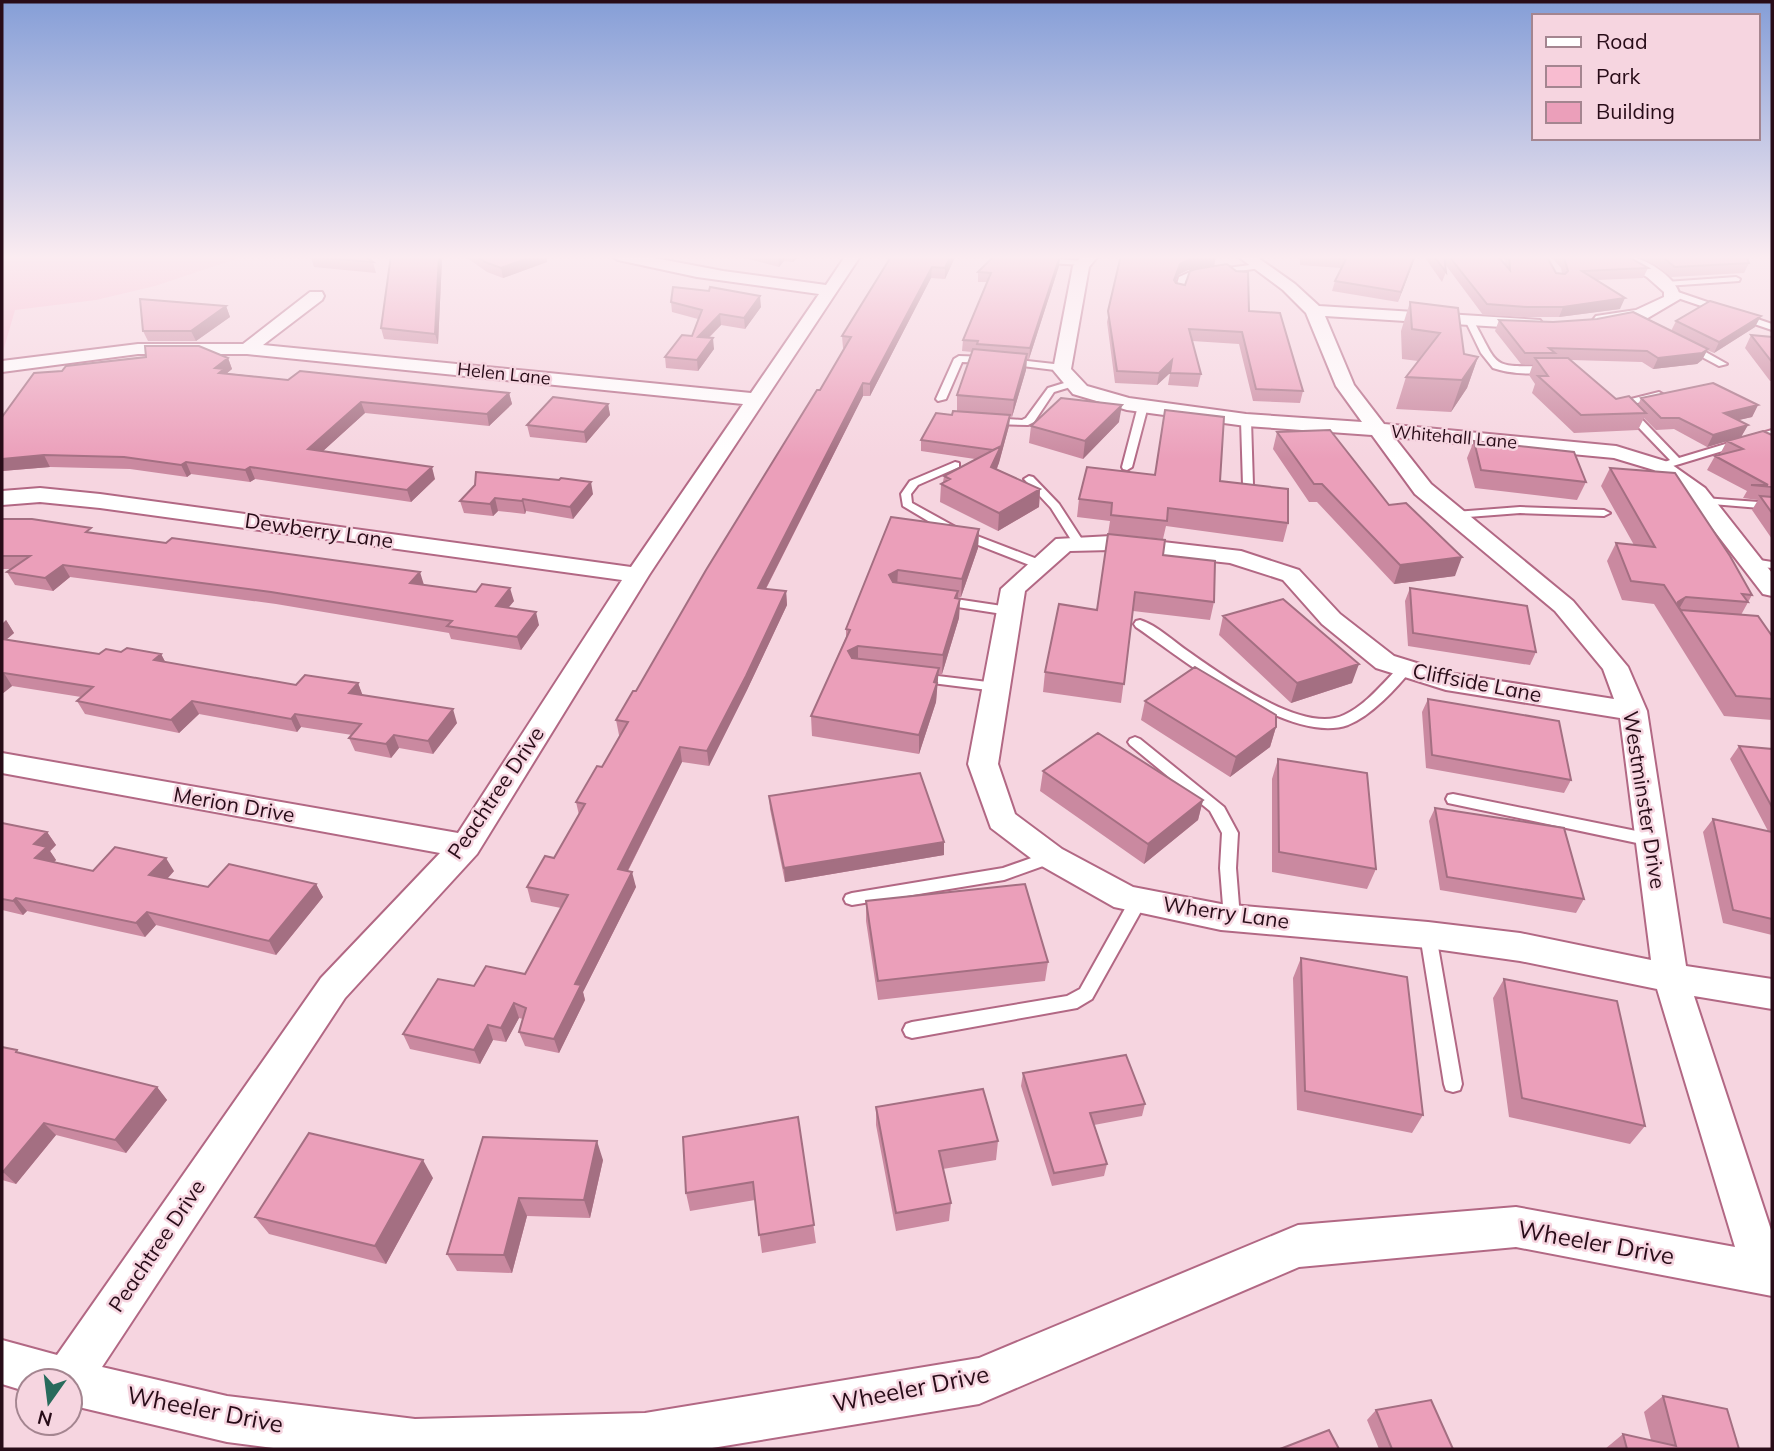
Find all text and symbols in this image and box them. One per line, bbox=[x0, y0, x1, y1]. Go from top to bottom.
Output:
legend bbox=[1532, 14, 1760, 140]
text: Road bbox=[1596, 28, 1647, 54]
text: Park bbox=[1596, 63, 1640, 89]
text: Building bbox=[1596, 98, 1675, 124]
street label: Helen Lane bbox=[456, 357, 552, 390]
street label: Whitehall Lane bbox=[1390, 420, 1518, 453]
street label: Dewberry Lane bbox=[243, 507, 395, 553]
street label: Cliffside Lane bbox=[1411, 657, 1544, 707]
street label: Westminster Drive bbox=[1618, 709, 1672, 891]
street label: Peachtree Drive bbox=[441, 721, 549, 863]
street label: Merion Drive bbox=[172, 781, 297, 827]
street label: Wherry Lane bbox=[1161, 890, 1291, 934]
street label: Peachtree Drive bbox=[102, 1174, 210, 1316]
street label: Wheeler Drive bbox=[1515, 1213, 1677, 1271]
street label: Wheeler Drive bbox=[830, 1358, 992, 1418]
north arrow bbox=[14, 1367, 84, 1437]
street label: Wheeler Drive bbox=[124, 1379, 286, 1439]
text: N bbox=[35, 1405, 55, 1432]

